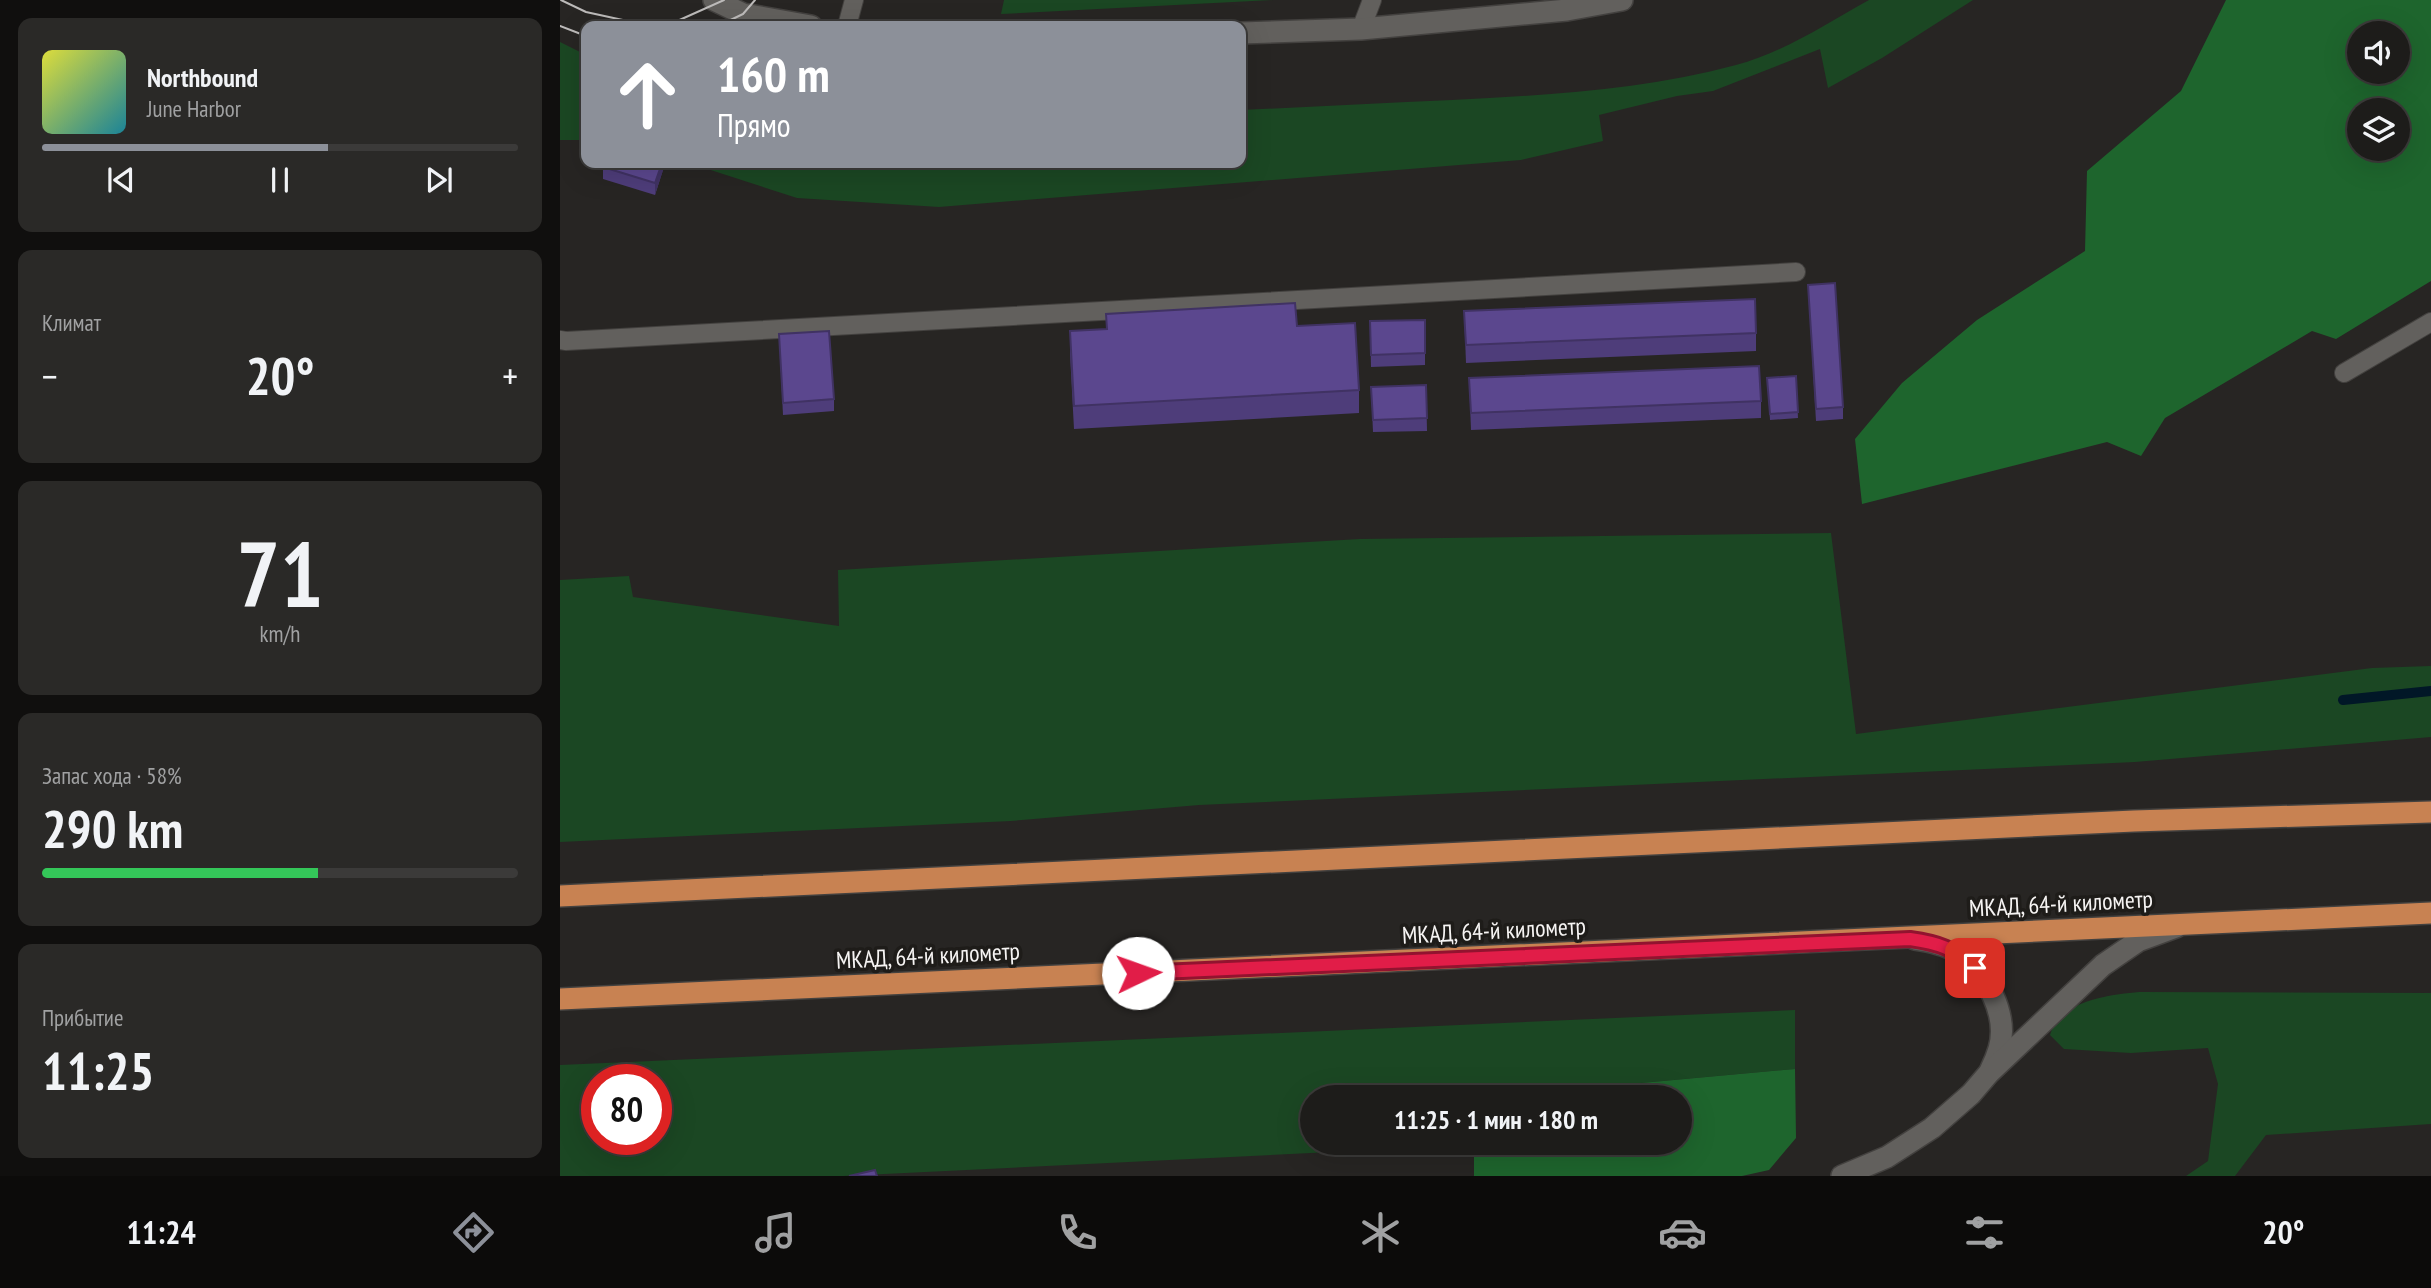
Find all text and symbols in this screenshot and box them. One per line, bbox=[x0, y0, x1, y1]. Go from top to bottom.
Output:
map controls bbox=[2347, 21, 2410, 161]
button: sound bbox=[2347, 21, 2410, 84]
text: 160 m bbox=[717, 42, 830, 106]
icon: ahead bbox=[602, 49, 693, 140]
text: Northbound bbox=[147, 61, 258, 94]
text: June Harbor bbox=[147, 94, 241, 123]
button: layers bbox=[2347, 98, 2410, 161]
text: Прямо bbox=[717, 104, 791, 146]
icon: previous bbox=[102, 161, 140, 199]
icon: pause bbox=[261, 161, 299, 199]
icon: next bbox=[420, 161, 458, 199]
text: Климат bbox=[42, 308, 101, 337]
text: 20° bbox=[246, 342, 314, 409]
text: − bbox=[42, 351, 58, 400]
text: + bbox=[502, 351, 518, 400]
text: 71 bbox=[237, 514, 324, 632]
text: km/h bbox=[260, 619, 300, 648]
text: Запас хода · 58% bbox=[42, 761, 182, 790]
text: 290 km bbox=[42, 795, 183, 862]
street label: МКАД, 64-й километр bbox=[1968, 883, 2154, 924]
street label: МКАД, 64-й километр bbox=[1401, 910, 1587, 951]
street label: МКАД, 64-й километр bbox=[835, 935, 1021, 976]
position arrow bbox=[1101, 936, 1175, 1010]
pin bbox=[1945, 938, 2005, 998]
icon: arrive bbox=[1956, 949, 1994, 987]
text: Прибытие bbox=[42, 1003, 123, 1032]
text: 11:25 bbox=[42, 1037, 154, 1104]
speed limit sign: 80 bbox=[581, 1064, 672, 1155]
text: 11:25 · 1 мин · 180 m bbox=[1394, 1103, 1598, 1136]
icon: directions bbox=[449, 1208, 498, 1257]
icon: music bbox=[751, 1208, 800, 1257]
icon: phone bbox=[1053, 1208, 1102, 1257]
icon: climate bbox=[1356, 1208, 1405, 1257]
icon: car bbox=[1658, 1208, 1707, 1257]
icon: filters bbox=[1960, 1208, 2009, 1257]
text: 11:24 bbox=[127, 1211, 196, 1253]
text: 20° bbox=[2262, 1211, 2304, 1253]

